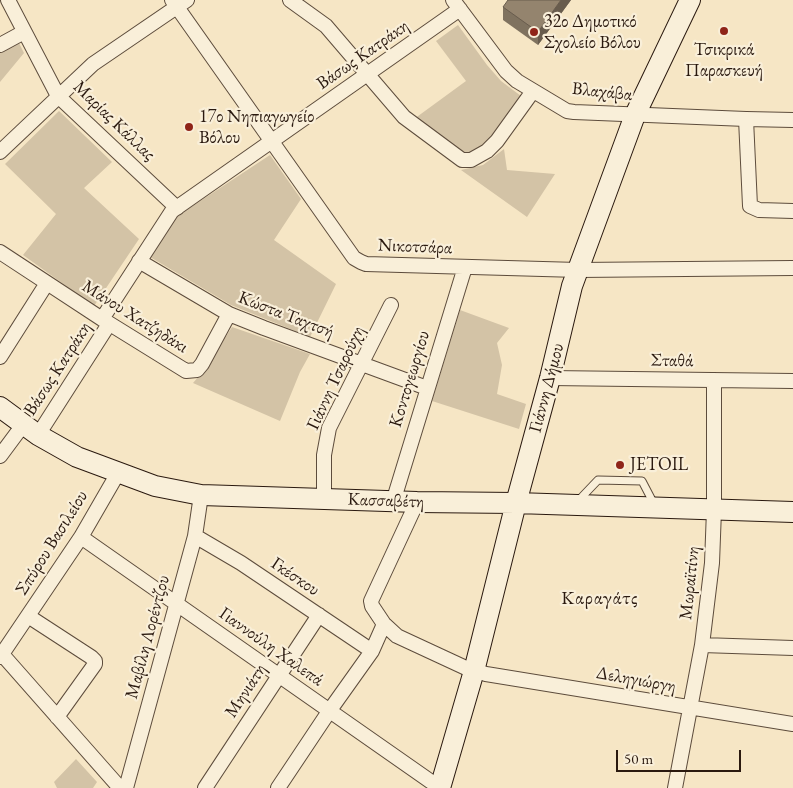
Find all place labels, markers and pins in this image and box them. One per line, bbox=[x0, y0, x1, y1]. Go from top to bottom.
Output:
place label: 32ο Δημοτικό Σχολείο Βόλου bbox=[544, 11, 641, 54]
marker: Τσικρικά Παρασκευή bbox=[718, 25, 730, 37]
marker: 32ο Δημοτικό Σχολείο Βόλου bbox=[528, 26, 540, 38]
place label: Τσικρικά Παρασκευή bbox=[685, 39, 763, 82]
place label: 17ο Νηπιαγωγείο Βόλου bbox=[199, 106, 315, 148]
marker: 17ο Νηπιαγωγείο Βόλου bbox=[183, 121, 195, 133]
place label: JETOIL bbox=[630, 454, 688, 476]
marker: JETOIL bbox=[614, 459, 626, 471]

